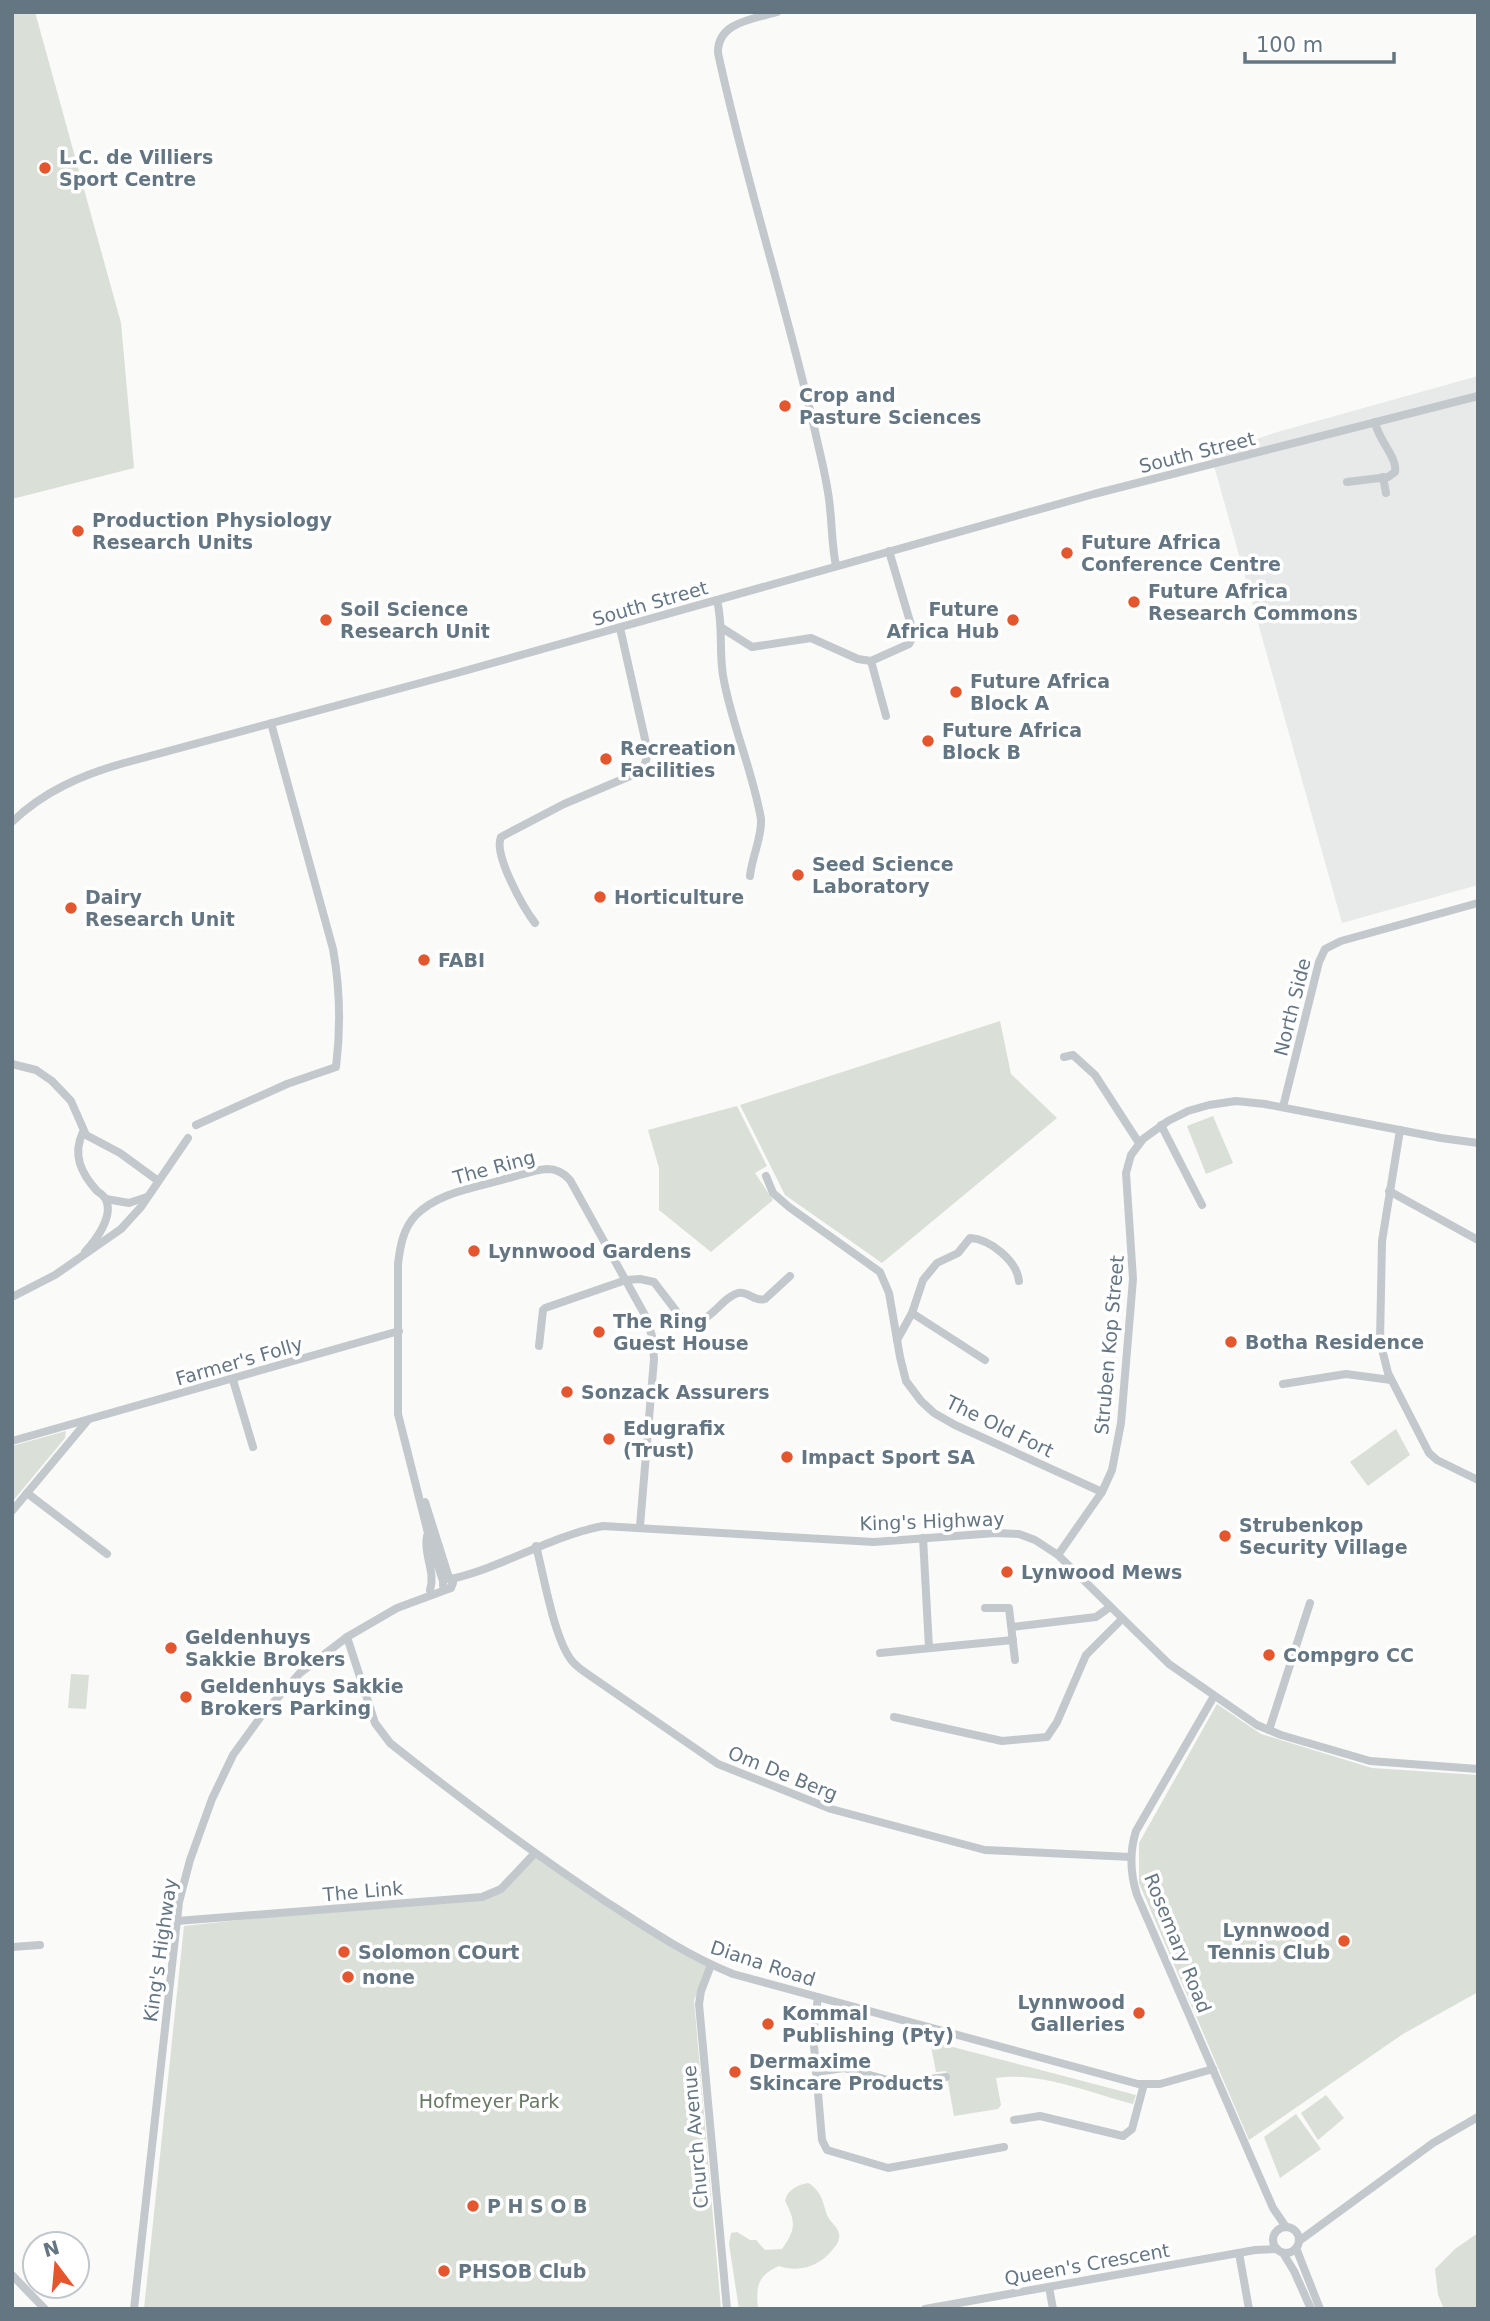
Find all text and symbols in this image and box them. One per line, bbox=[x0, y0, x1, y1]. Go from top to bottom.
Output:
scale bar bbox=[1245, 21, 1394, 65]
text: 100 m bbox=[1256, 33, 1323, 57]
place label: L.C. de Villiers Sport Centre bbox=[59, 146, 213, 190]
marker: L.C. de Villiers Sport Centre bbox=[37, 160, 53, 176]
place label: Crop and Pasture Sciences bbox=[799, 384, 981, 428]
marker: Crop and Pasture Sciences bbox=[777, 398, 793, 414]
street label: South Street bbox=[1137, 427, 1257, 477]
place label: Production Physiology Research Units bbox=[92, 509, 332, 553]
marker: Production Physiology Research Units bbox=[70, 523, 86, 539]
place label: Future Africa Conference Centre bbox=[1081, 531, 1281, 575]
marker: Future Africa Conference Centre bbox=[1059, 545, 1075, 561]
street label: South Street bbox=[590, 576, 710, 630]
place label: Future Africa Research Commons bbox=[1148, 580, 1358, 624]
marker: Future Africa Research Commons bbox=[1126, 594, 1142, 610]
place label: Soil Science Research Unit bbox=[340, 598, 490, 642]
place label: Future Africa Hub bbox=[886, 598, 999, 642]
marker: Soil Science Research Unit bbox=[318, 612, 334, 628]
marker: Future Africa Hub bbox=[1005, 612, 1021, 628]
place label: Future Africa Block A bbox=[970, 670, 1110, 714]
marker: Future Africa Block A bbox=[948, 684, 964, 700]
place label: Future Africa Block B bbox=[942, 719, 1082, 763]
marker: Future Africa Block B bbox=[920, 733, 936, 749]
place label: Recreation Facilities bbox=[620, 737, 736, 781]
marker: Recreation Facilities bbox=[598, 751, 614, 767]
place label: Seed Science Laboratory bbox=[812, 853, 954, 897]
marker: Seed Science Laboratory bbox=[790, 867, 806, 883]
place label: Dairy Research Unit bbox=[85, 886, 235, 930]
place label: Horticulture bbox=[614, 886, 744, 908]
marker: Horticulture bbox=[592, 889, 608, 905]
marker: Dairy Research Unit bbox=[63, 900, 79, 916]
place label: FABI bbox=[438, 949, 485, 971]
marker: FABI bbox=[416, 952, 432, 968]
street label: North Side bbox=[1269, 956, 1315, 1058]
street label: The Ring bbox=[450, 1146, 537, 1189]
place label: Lynnwood Gardens bbox=[488, 1240, 691, 1262]
marker: Lynnwood Gardens bbox=[466, 1243, 482, 1259]
street label: Struben Kop Street bbox=[1090, 1254, 1128, 1436]
place label: The Ring Guest House bbox=[613, 1310, 749, 1354]
marker: The Ring Guest House bbox=[591, 1324, 607, 1340]
place label: Botha Residence bbox=[1245, 1331, 1424, 1353]
street label: Farmer's Folly bbox=[173, 1332, 305, 1390]
marker: Botha Residence bbox=[1223, 1334, 1239, 1350]
place label: Sonzack Assurers bbox=[581, 1381, 769, 1403]
marker: Sonzack Assurers bbox=[559, 1384, 575, 1400]
street label: The Old Fort bbox=[942, 1390, 1057, 1462]
place label: Edugrafix (Trust) bbox=[623, 1417, 725, 1461]
marker: Edugrafix (Trust) bbox=[601, 1431, 617, 1447]
place label: Impact Sport SA bbox=[801, 1446, 975, 1468]
marker: Impact Sport SA bbox=[779, 1449, 795, 1465]
street label: King's Highway bbox=[859, 1507, 1005, 1535]
place label: Strubenkop Security Village bbox=[1239, 1514, 1408, 1558]
marker: Strubenkop Security Village bbox=[1217, 1528, 1233, 1544]
place label: Lynwood Mews bbox=[1021, 1561, 1182, 1583]
marker: Lynwood Mews bbox=[999, 1564, 1015, 1580]
place label: Geldenhuys Sakkie Brokers bbox=[185, 1626, 345, 1670]
marker: Geldenhuys Sakkie Brokers bbox=[163, 1640, 179, 1656]
place label: Compgro CC bbox=[1283, 1644, 1414, 1666]
marker: Compgro CC bbox=[1261, 1647, 1277, 1663]
place label: Geldenhuys Sakkie Brokers Parking bbox=[200, 1675, 404, 1719]
marker: Geldenhuys Sakkie Brokers Parking bbox=[178, 1689, 194, 1705]
street label: Om De Berg bbox=[725, 1741, 841, 1805]
street label: Rosemary Road bbox=[1140, 1870, 1216, 2016]
street label: King's Highway bbox=[139, 1877, 181, 2023]
street label: The Link bbox=[321, 1877, 404, 1906]
place label: Lynnwood Tennis Club bbox=[1208, 1919, 1330, 1963]
marker: Lynnwood Tennis Club bbox=[1336, 1933, 1352, 1949]
street label: Diana Road bbox=[708, 1936, 818, 1990]
place label: Solomon COurt bbox=[358, 1941, 519, 1963]
marker: Solomon COurt bbox=[336, 1944, 352, 1960]
place label: none bbox=[362, 1966, 415, 1988]
marker: none bbox=[340, 1969, 356, 1985]
place label: Lynnwood Galleries bbox=[1017, 1991, 1125, 2035]
place label: Kommal Publishing (Pty) bbox=[782, 2002, 954, 2046]
marker: Lynnwood Galleries bbox=[1131, 2005, 1147, 2021]
marker: Kommal Publishing (Pty) bbox=[760, 2016, 776, 2032]
place label: Dermaxime Skincare Products bbox=[749, 2050, 943, 2094]
street label: Church Avenue bbox=[678, 2064, 712, 2210]
marker: Dermaxime Skincare Products bbox=[727, 2064, 743, 2080]
park label: Hofmeyer Park bbox=[419, 2090, 559, 2112]
place label: P H S O B bbox=[487, 2195, 588, 2217]
marker: P H S O B bbox=[465, 2198, 481, 2214]
north arrow bbox=[21, 2230, 91, 2300]
text: N bbox=[41, 2236, 62, 2261]
street label: Queen's Crescent bbox=[1003, 2239, 1171, 2289]
place label: PHSOB Club bbox=[458, 2260, 586, 2282]
marker: PHSOB Club bbox=[436, 2263, 452, 2279]

